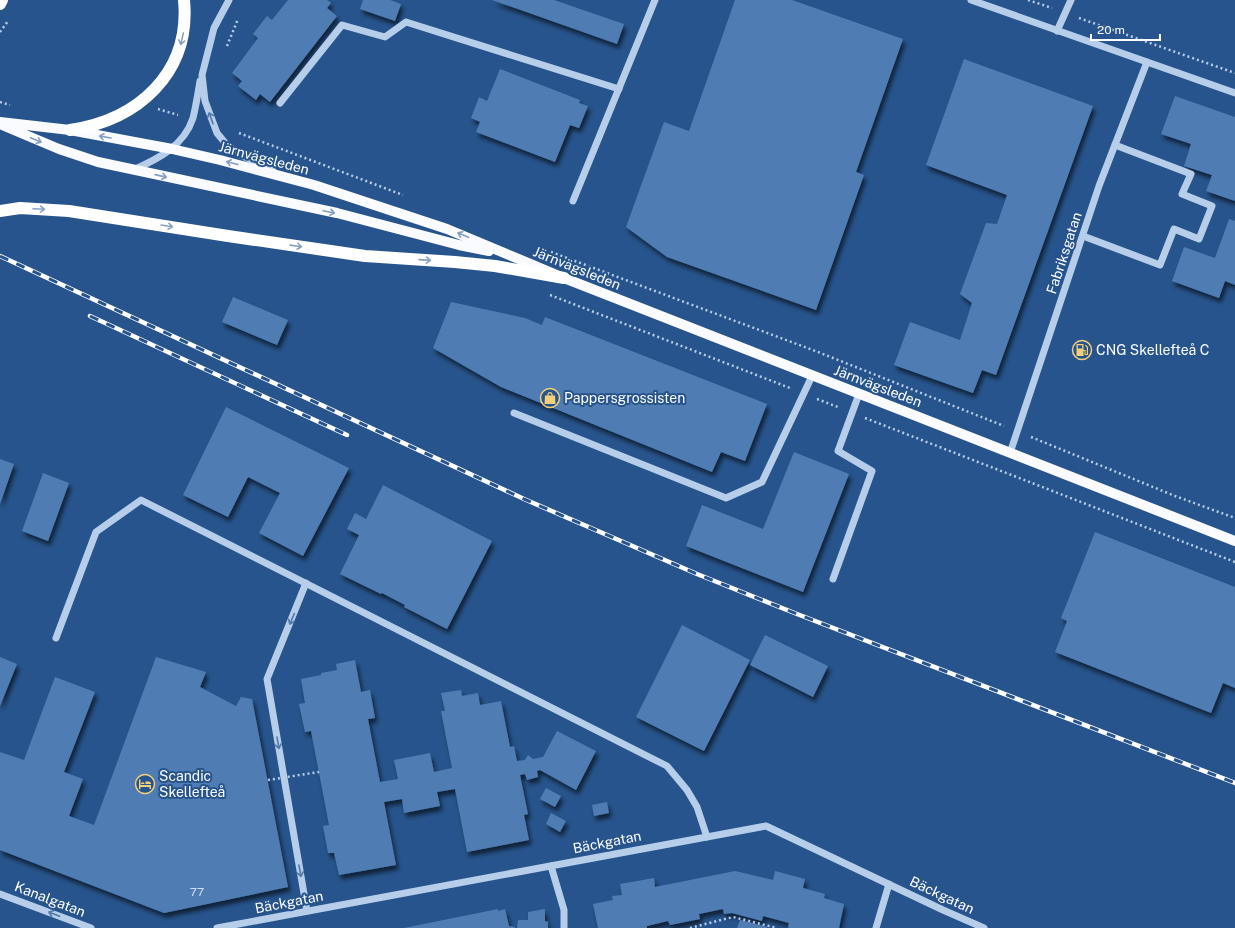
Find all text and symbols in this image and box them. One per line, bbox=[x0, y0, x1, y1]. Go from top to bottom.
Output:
scale bar bbox=[1091, 16, 1160, 42]
text: 20 m bbox=[1097, 23, 1125, 37]
one-way arrow bbox=[177, 32, 185, 45]
one-way arrow bbox=[207, 112, 214, 125]
one-way arrow bbox=[99, 132, 112, 140]
one-way arrow bbox=[30, 136, 42, 144]
street label: Järnvägsleden bbox=[217, 138, 311, 178]
one-way arrow bbox=[226, 159, 239, 167]
one-way arrow bbox=[154, 172, 167, 180]
one-way arrow bbox=[32, 205, 45, 212]
one-way arrow bbox=[322, 208, 335, 216]
street label: Fabriksgatan bbox=[1043, 210, 1085, 296]
one-way arrow bbox=[161, 222, 174, 230]
one-way arrow bbox=[457, 231, 469, 239]
one-way arrow bbox=[289, 242, 302, 250]
street label: Järnvägsleden bbox=[531, 243, 623, 293]
one-way arrow bbox=[418, 256, 431, 264]
fuel station icon: CNG Skellefteå C bbox=[1071, 339, 1093, 361]
place label: CNG Skellefteå C bbox=[1096, 342, 1209, 358]
street label: Järnvägsleden bbox=[832, 362, 924, 410]
shop icon: Pappersgrossisten bbox=[539, 387, 561, 409]
place label: Pappersgrossisten bbox=[564, 390, 685, 406]
one-way arrow bbox=[287, 613, 295, 625]
one-way arrow bbox=[274, 736, 282, 749]
place label: Scandic Skellefteå bbox=[159, 768, 225, 800]
hotel icon: Scandic Skellefteå bbox=[134, 773, 156, 795]
street label: Bäckgatan bbox=[571, 828, 643, 856]
one-way arrow bbox=[296, 864, 304, 877]
street label: Bäckgatan bbox=[907, 873, 977, 917]
street label: Kanalgatan bbox=[12, 878, 88, 920]
house number: 77 bbox=[190, 885, 204, 899]
street label: Bäckgatan bbox=[253, 888, 325, 916]
one-way arrow bbox=[49, 910, 61, 918]

